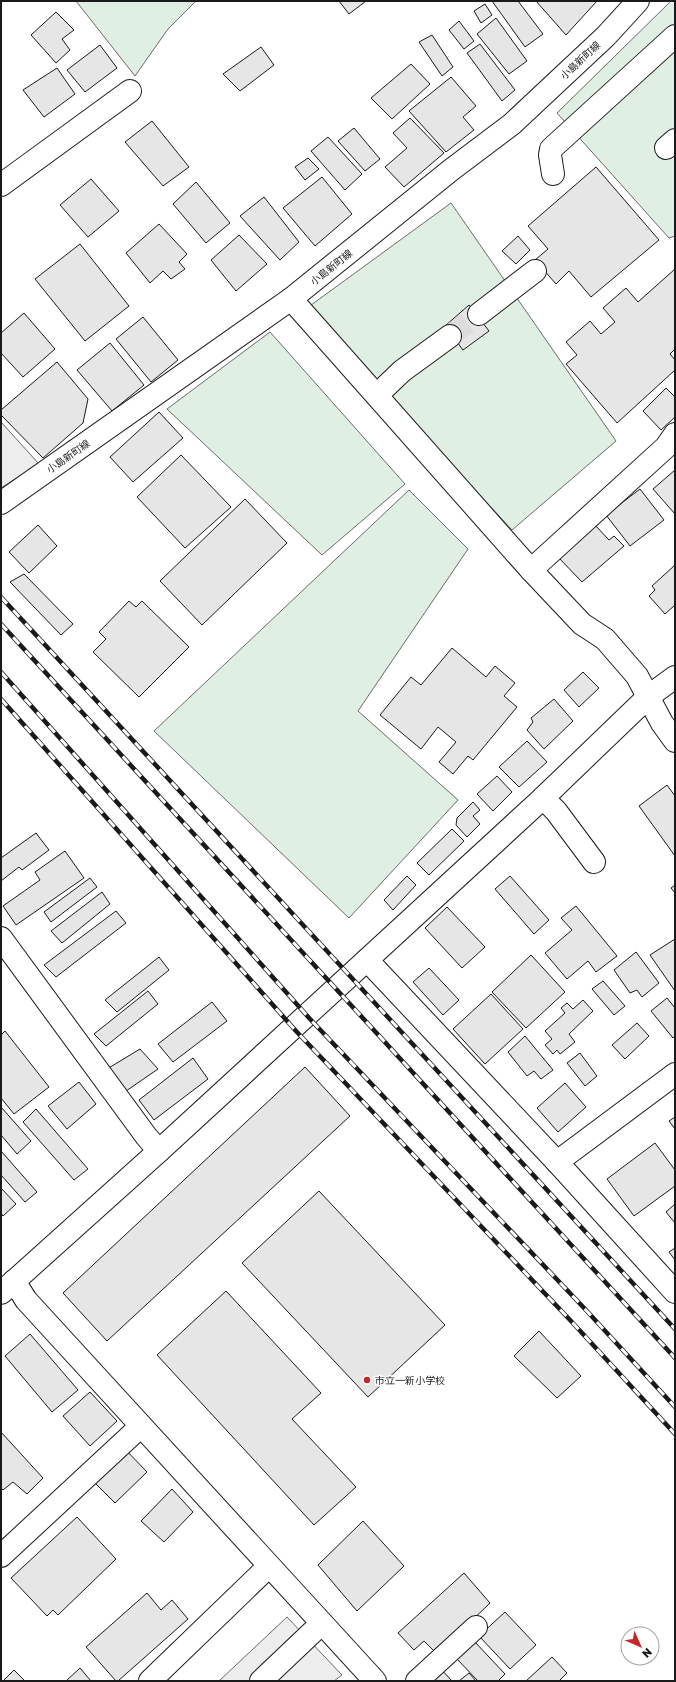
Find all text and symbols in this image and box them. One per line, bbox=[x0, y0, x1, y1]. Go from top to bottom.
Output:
street label: 小島新町線 bbox=[558, 39, 602, 81]
street label: 小島新町線 bbox=[308, 247, 354, 287]
street label: 小島新町線 bbox=[44, 437, 92, 475]
place label: 市立一新小学校 bbox=[375, 1374, 445, 1386]
marker: 市立一新小学校 bbox=[362, 1375, 372, 1385]
north arrow bbox=[620, 1626, 660, 1666]
text: N bbox=[640, 1646, 655, 1661]

